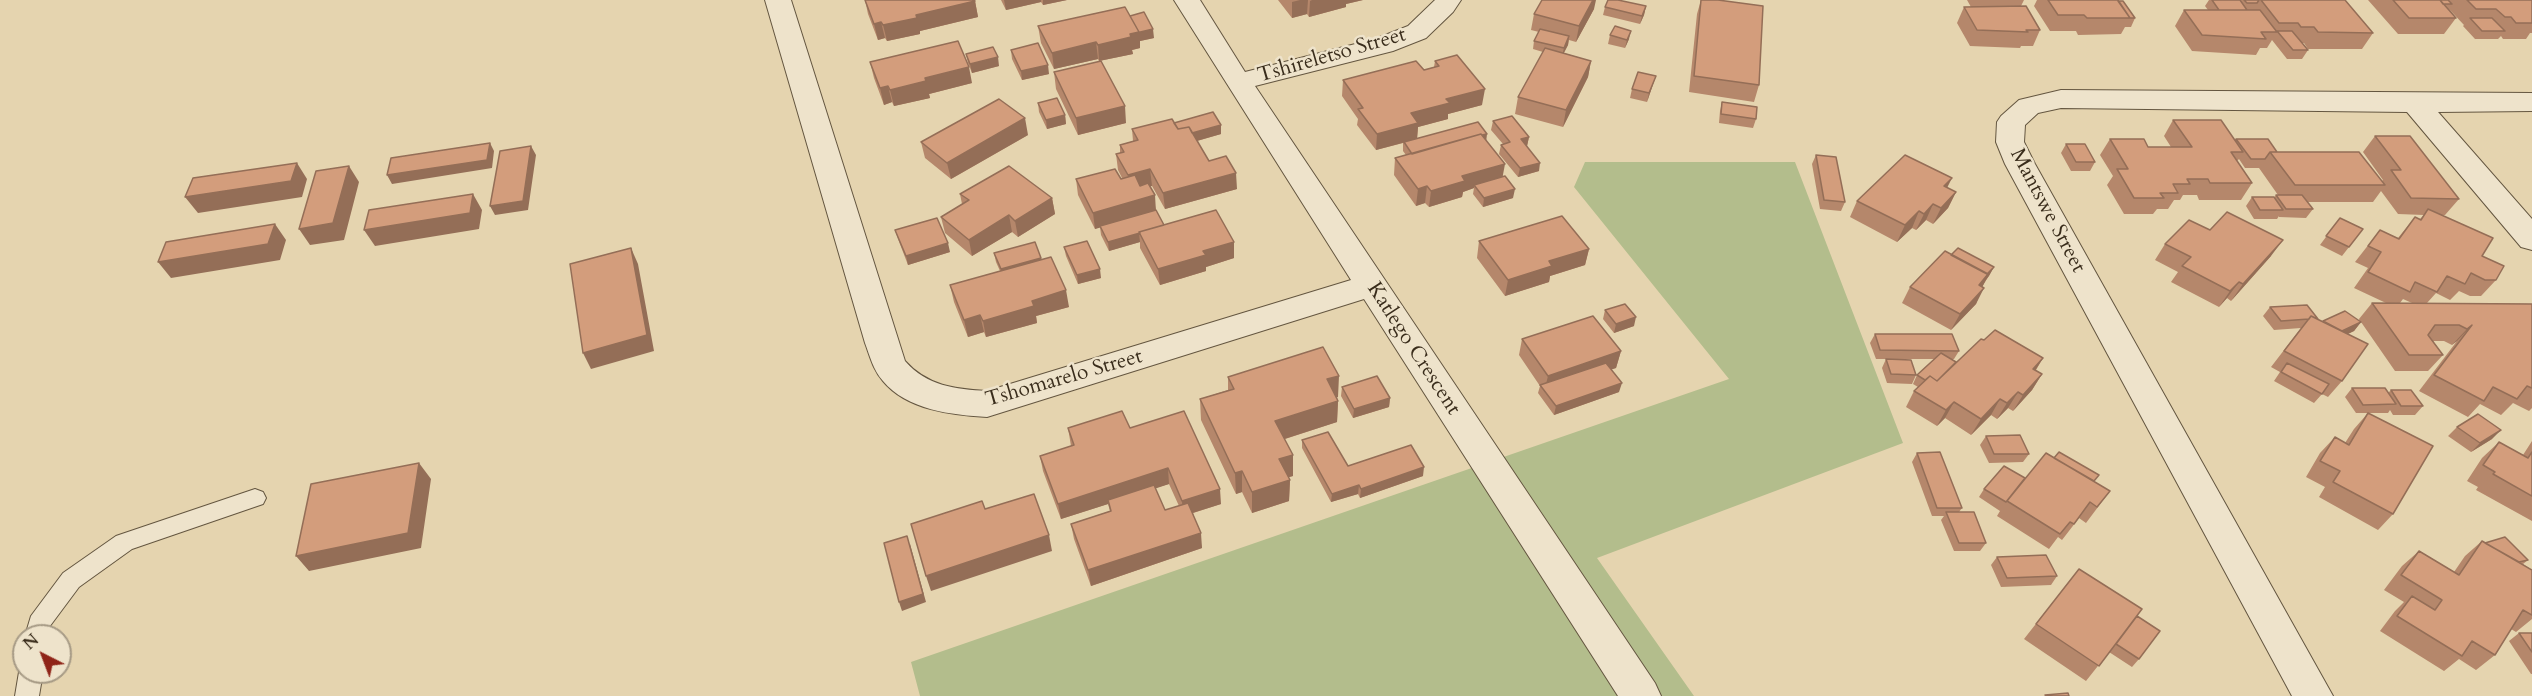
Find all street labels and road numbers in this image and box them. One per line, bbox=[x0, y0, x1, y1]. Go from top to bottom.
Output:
street label: Tshireletso Street bbox=[1255, 23, 1409, 89]
street label: Mantswe Street bbox=[2004, 145, 2090, 277]
street label: Katlego Crescent bbox=[1361, 278, 1465, 420]
street label: Tshomarelo Street bbox=[983, 345, 1145, 413]

